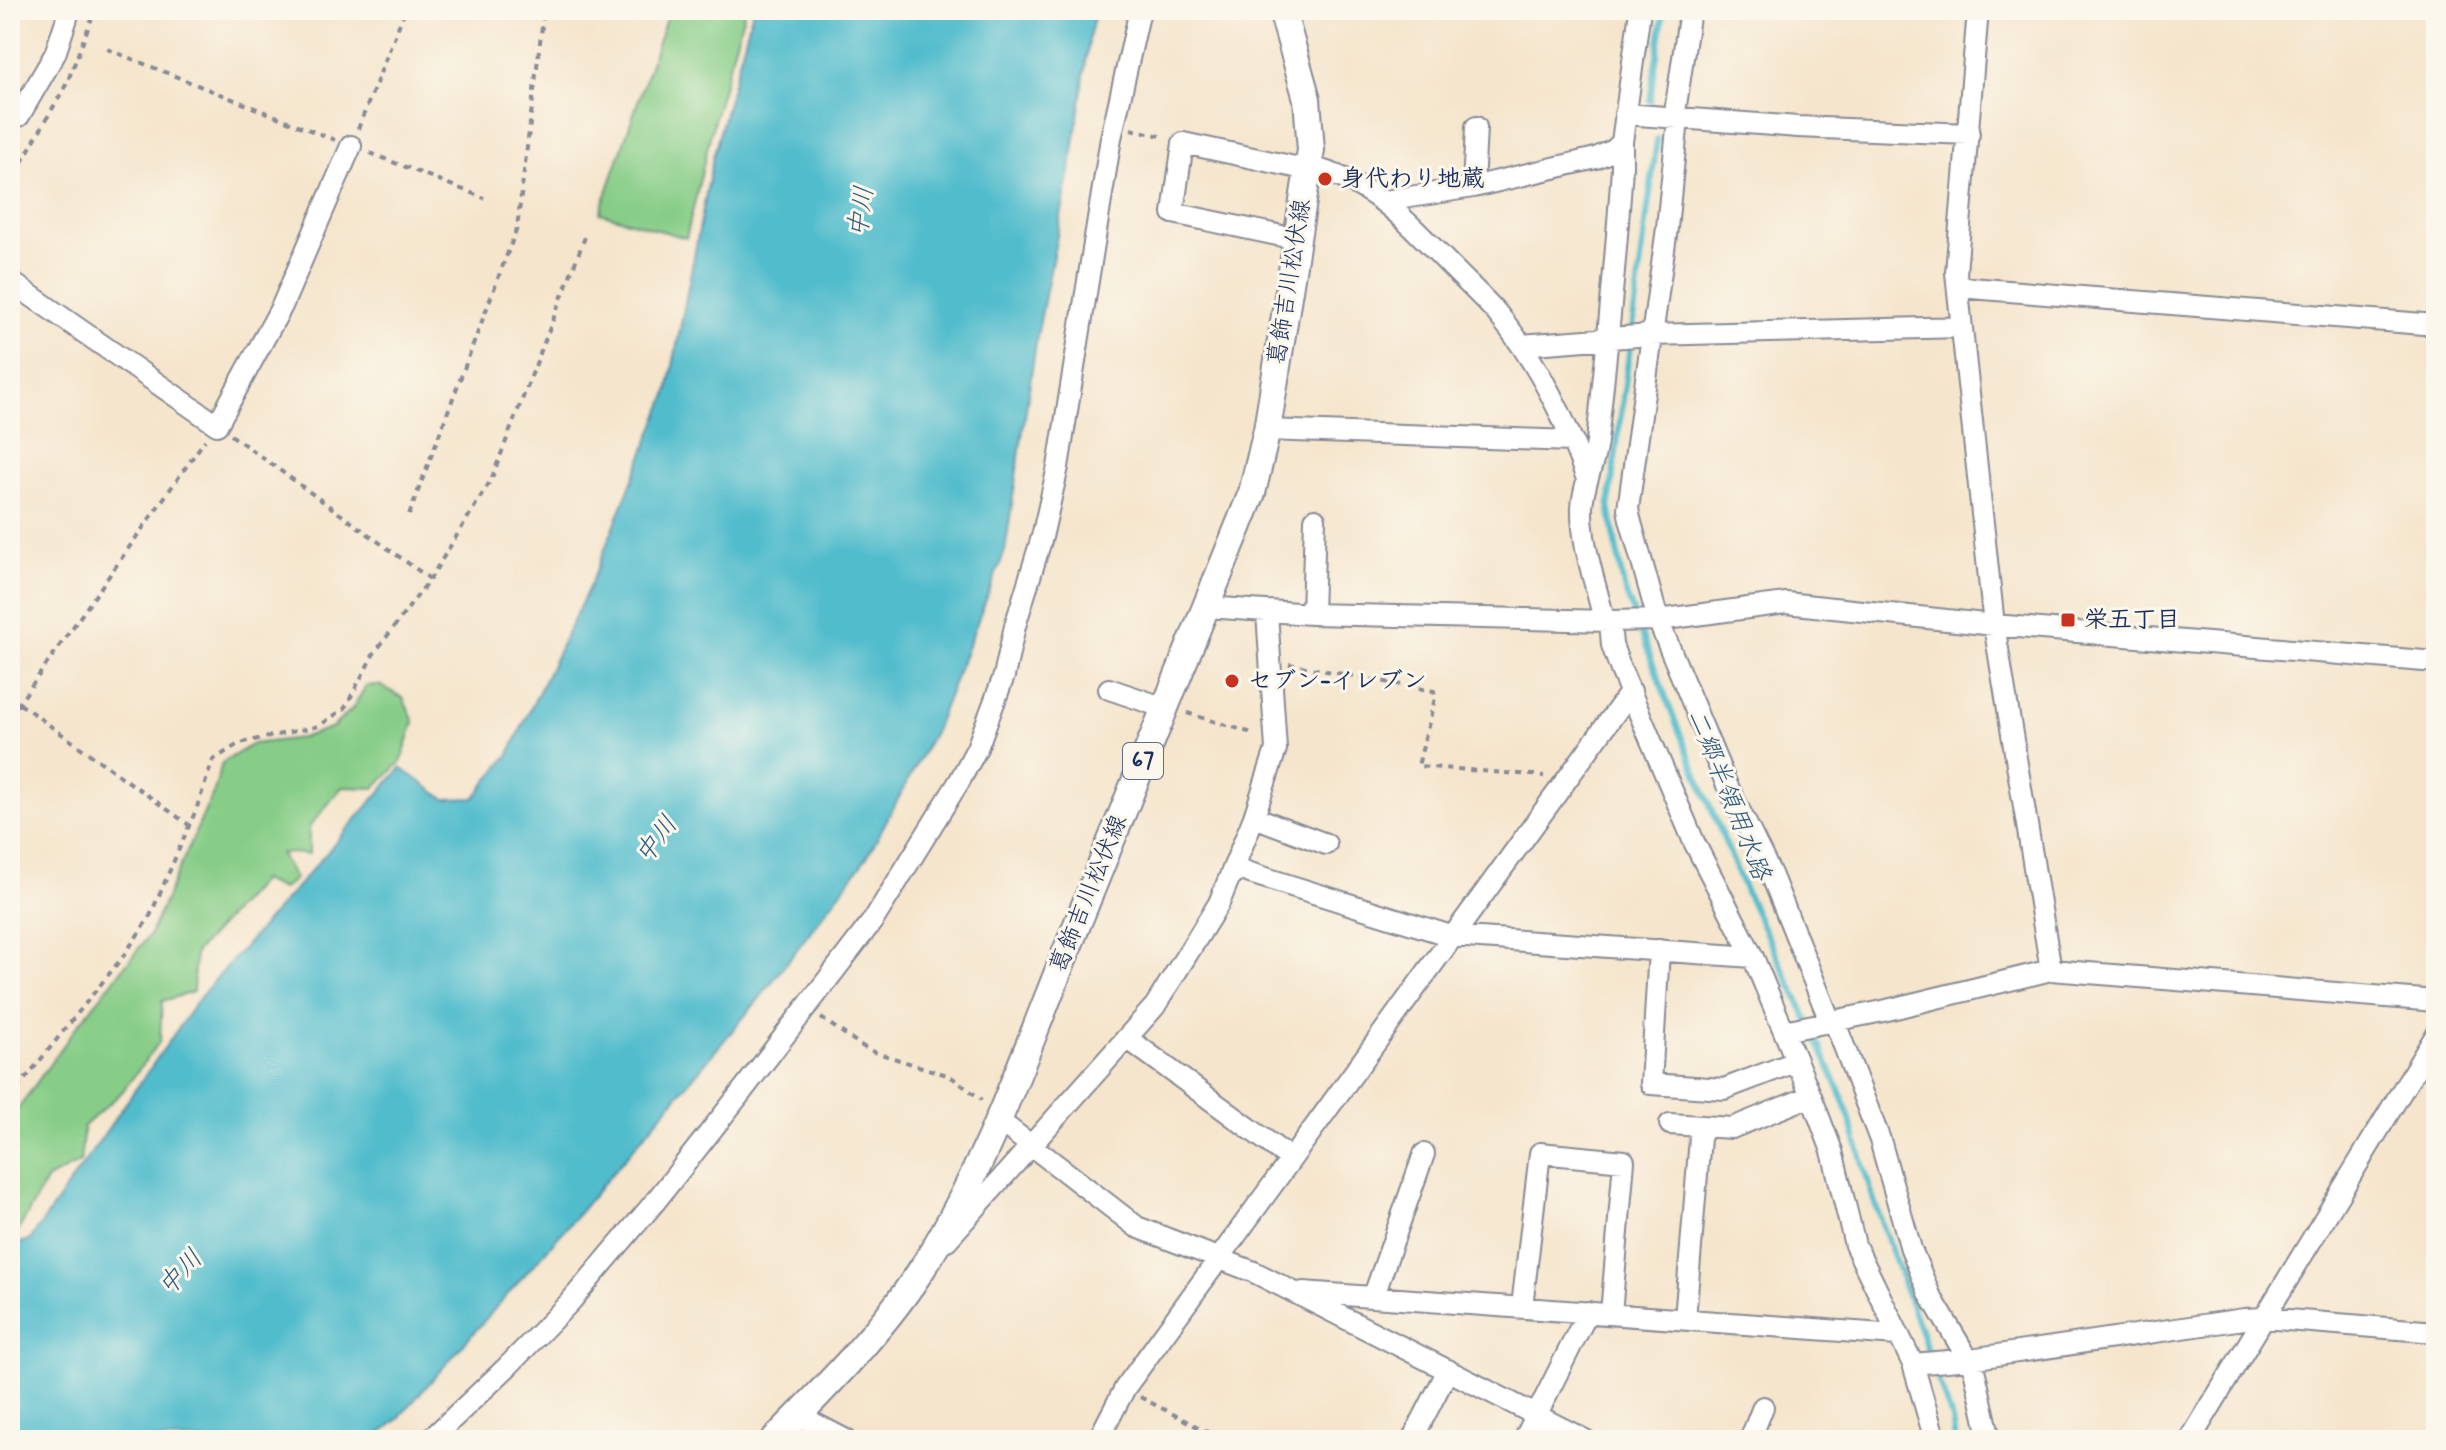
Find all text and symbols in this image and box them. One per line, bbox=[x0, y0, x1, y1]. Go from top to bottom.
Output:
place label: 身代わり地蔵 bbox=[1341, 164, 1485, 195]
marker: 身代わり地蔵 bbox=[1316, 170, 1334, 188]
water label: 中川 bbox=[842, 184, 882, 240]
street label: 葛飾吉川松伏線 bbox=[1262, 197, 1318, 367]
place label: 栄五丁目 bbox=[2084, 605, 2180, 636]
marker: 栄五丁目 bbox=[2059, 611, 2077, 629]
place label: セブン-イレブン bbox=[1248, 666, 1427, 697]
marker: セブン-イレブン bbox=[1223, 672, 1241, 690]
water label: 二郷半領用水路 bbox=[1678, 704, 1779, 888]
road number: 67 bbox=[1123, 743, 1163, 779]
water label: 中川 bbox=[628, 809, 686, 871]
street label: 葛飾吉川松伏線 bbox=[1043, 810, 1135, 978]
water label: 中川 bbox=[151, 1242, 211, 1304]

